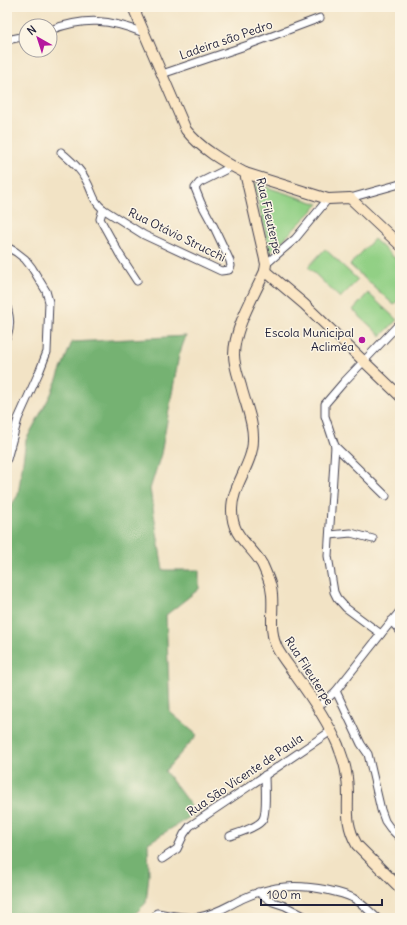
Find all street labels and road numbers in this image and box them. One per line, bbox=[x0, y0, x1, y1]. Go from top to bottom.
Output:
street label: Ladeira são Pedro bbox=[177, 16, 275, 62]
street label: Rua Fileuterpe bbox=[253, 176, 286, 256]
street label: Rua Otávio Strucchi bbox=[126, 204, 228, 265]
street label: Rua Fileuterpe bbox=[282, 634, 337, 708]
street label: Rua São Vicente de Paula bbox=[184, 730, 306, 819]

